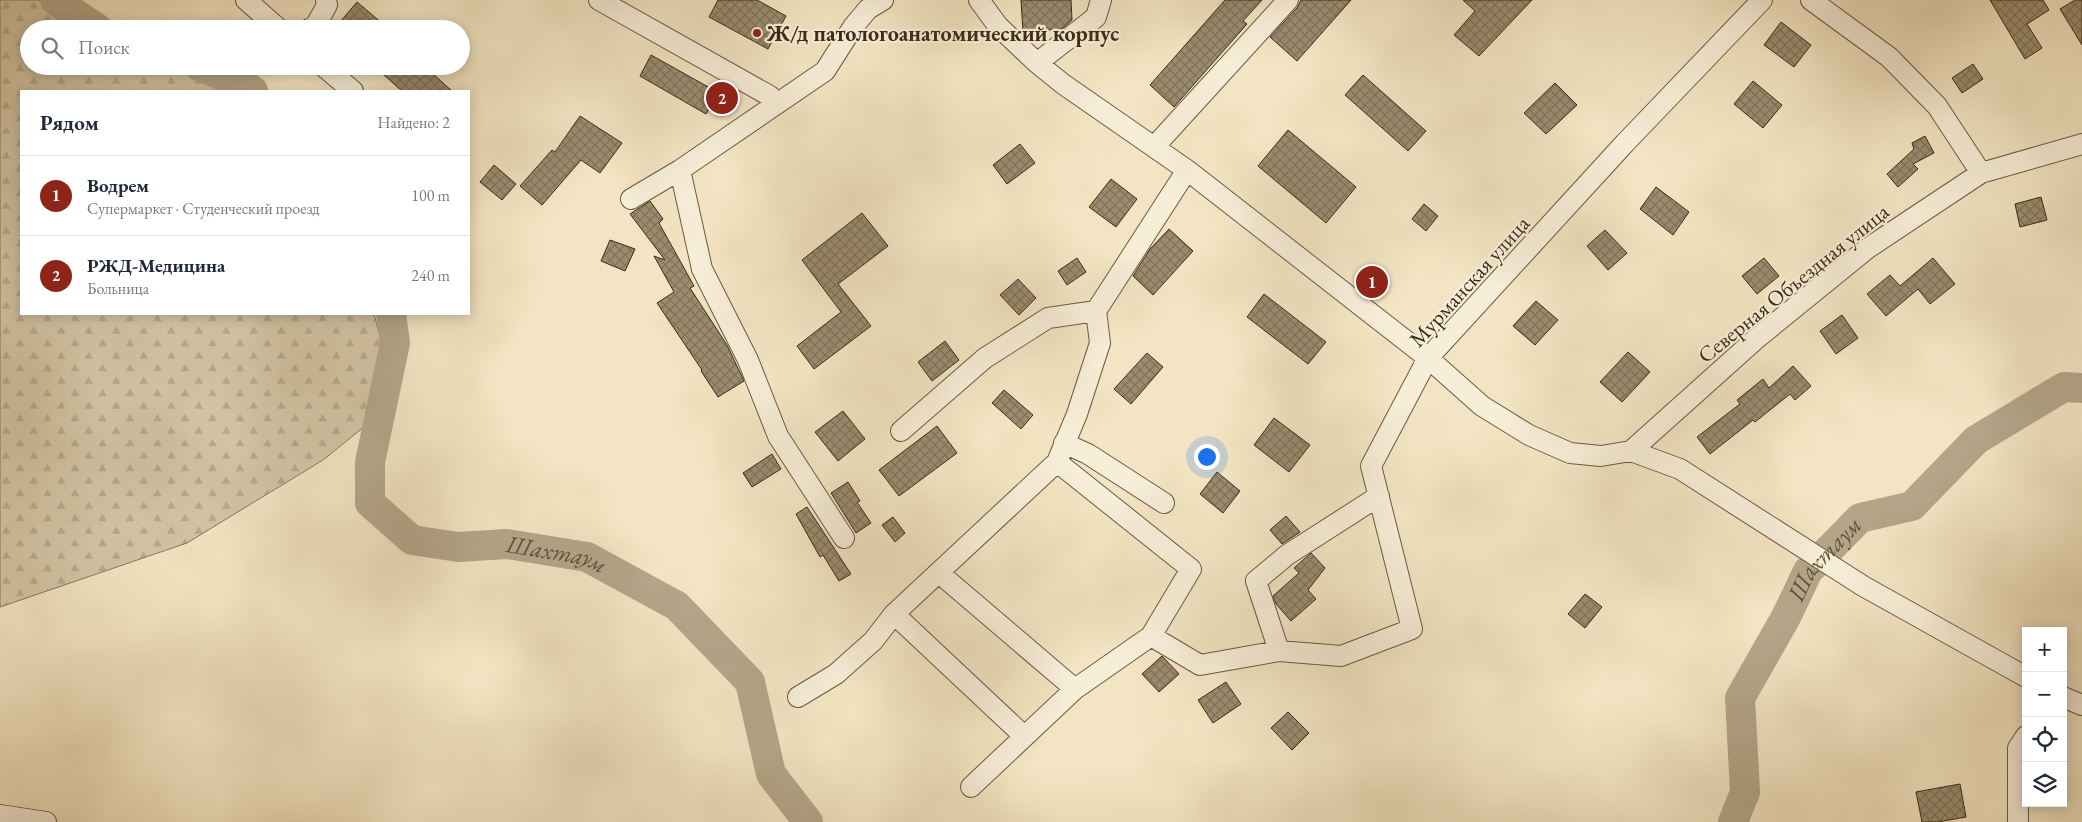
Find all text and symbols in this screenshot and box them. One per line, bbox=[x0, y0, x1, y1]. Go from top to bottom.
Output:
place label: Ж/д патологоанатомический корпус bbox=[766, 19, 1119, 48]
search box bbox=[20, 20, 470, 75]
marker: Ж/д патологоанатомический корпус bbox=[751, 27, 763, 39]
icon: search bbox=[38, 34, 66, 62]
text: Поиск bbox=[78, 35, 130, 60]
pin: 2 bbox=[706, 79, 738, 117]
text: Рядом bbox=[40, 109, 99, 136]
text: Найдено: 2 bbox=[378, 112, 450, 133]
text: Водрем bbox=[87, 173, 149, 198]
text: 1 bbox=[52, 185, 60, 206]
text: 100 m bbox=[411, 185, 450, 206]
street label: Северная Объездная улица bbox=[1692, 197, 1895, 370]
text: Супермаркет · Студенческий проезд bbox=[87, 198, 320, 219]
street label: Мурманская улица bbox=[1403, 209, 1536, 353]
text: РЖД-Медицина bbox=[87, 253, 225, 278]
pin: 1 bbox=[1356, 263, 1388, 301]
text: 2 bbox=[52, 265, 60, 286]
text: 240 m bbox=[411, 265, 450, 286]
text: Больница bbox=[87, 278, 149, 299]
your location bbox=[1194, 444, 1220, 470]
water label: Шахтаум bbox=[1779, 509, 1868, 607]
water label: Шахтаум bbox=[503, 528, 613, 580]
map controls bbox=[2022, 627, 2067, 807]
button: + bbox=[2022, 627, 2067, 672]
button: − bbox=[2022, 672, 2067, 717]
button: locate bbox=[2022, 717, 2067, 762]
button: layers bbox=[2022, 762, 2067, 807]

